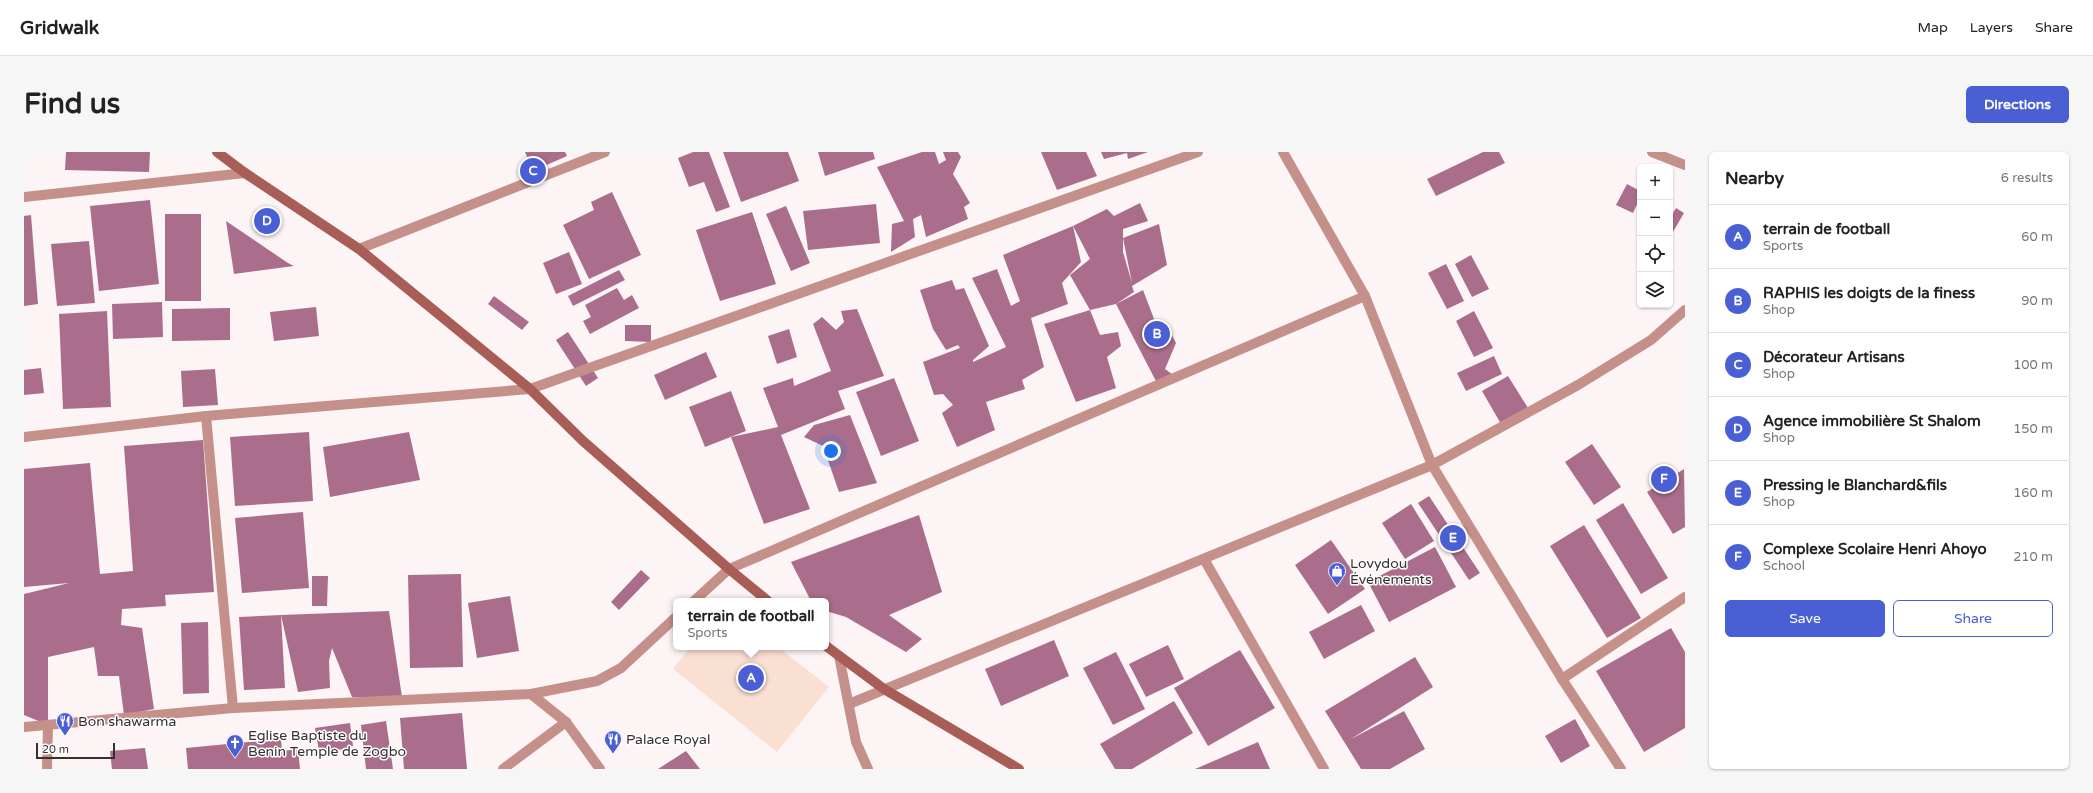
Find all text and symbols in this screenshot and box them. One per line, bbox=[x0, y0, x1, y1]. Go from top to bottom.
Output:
text: Gridwalk bbox=[20, 17, 99, 39]
text: Map bbox=[1918, 19, 1948, 36]
text: Layers bbox=[1970, 19, 2013, 36]
text: Share bbox=[2035, 19, 2073, 36]
button: Directions bbox=[1966, 86, 2069, 123]
text: Find us bbox=[24, 87, 120, 121]
pin: C bbox=[520, 156, 546, 186]
map controls bbox=[1637, 164, 1673, 308]
button: + bbox=[1637, 164, 1673, 200]
text: Nearby bbox=[1725, 168, 1784, 189]
text: 6 results bbox=[2001, 170, 2053, 186]
button: − bbox=[1637, 200, 1673, 236]
pin: D bbox=[254, 206, 280, 236]
text: terrain de football bbox=[1763, 220, 1890, 238]
text: A bbox=[1733, 229, 1743, 245]
text: 60 m bbox=[2021, 229, 2053, 245]
button: locate bbox=[1637, 236, 1673, 272]
text: Sports bbox=[1763, 238, 1803, 254]
button: layers bbox=[1637, 272, 1673, 308]
text: RAPHIS les doigts de la finess bbox=[1763, 284, 1975, 302]
text: B bbox=[1733, 293, 1743, 309]
text: 90 m bbox=[2021, 293, 2053, 309]
text: Shop bbox=[1763, 302, 1795, 318]
pin: B bbox=[1144, 319, 1170, 349]
text: Décorateur Artisans bbox=[1763, 348, 1905, 366]
text: C bbox=[1733, 357, 1743, 373]
text: 100 m bbox=[2013, 357, 2053, 373]
text: Shop bbox=[1763, 366, 1795, 382]
text: Agence immobilière St Shalom bbox=[1763, 412, 1981, 430]
text: D bbox=[1733, 421, 1743, 437]
text: 150 m bbox=[2013, 421, 2053, 437]
text: Shop bbox=[1763, 430, 1795, 446]
your location bbox=[821, 441, 841, 461]
pin: F bbox=[1651, 464, 1677, 494]
text: Pressing le Blanchard&fils bbox=[1763, 476, 1947, 494]
text: E bbox=[1734, 485, 1742, 501]
text: 160 m bbox=[2013, 485, 2053, 501]
text: Shop bbox=[1763, 494, 1795, 510]
pin: E bbox=[1440, 523, 1466, 553]
text: Complexe Scolaire Henri Ahoyo bbox=[1763, 540, 1987, 558]
text: F bbox=[1734, 549, 1742, 565]
text: 210 m bbox=[2013, 549, 2053, 565]
place label: Lovydou Événements bbox=[1350, 555, 1432, 588]
text: School bbox=[1763, 558, 1805, 574]
shop icon: Lovydou Événements bbox=[1327, 561, 1347, 586]
popup bbox=[673, 598, 829, 650]
button: Save bbox=[1725, 600, 1885, 637]
button: Share bbox=[1893, 600, 2053, 637]
text: terrain de football bbox=[687, 607, 815, 625]
text: Sports bbox=[687, 625, 728, 641]
pin: A bbox=[738, 663, 764, 693]
restaurant icon: Bon shawarma bbox=[55, 711, 75, 736]
place label: Bon shawarma bbox=[78, 713, 176, 730]
place label: Eglise Baptiste du Benin Temple de Zogbo bbox=[248, 727, 406, 760]
restaurant icon: Palace Royal bbox=[603, 729, 623, 754]
place label: Palace Royal bbox=[626, 731, 710, 748]
church icon: Eglise Baptiste du Benin Temple de Zogbo bbox=[225, 733, 245, 758]
scale bar bbox=[36, 741, 115, 760]
text: 20 m bbox=[42, 743, 69, 756]

